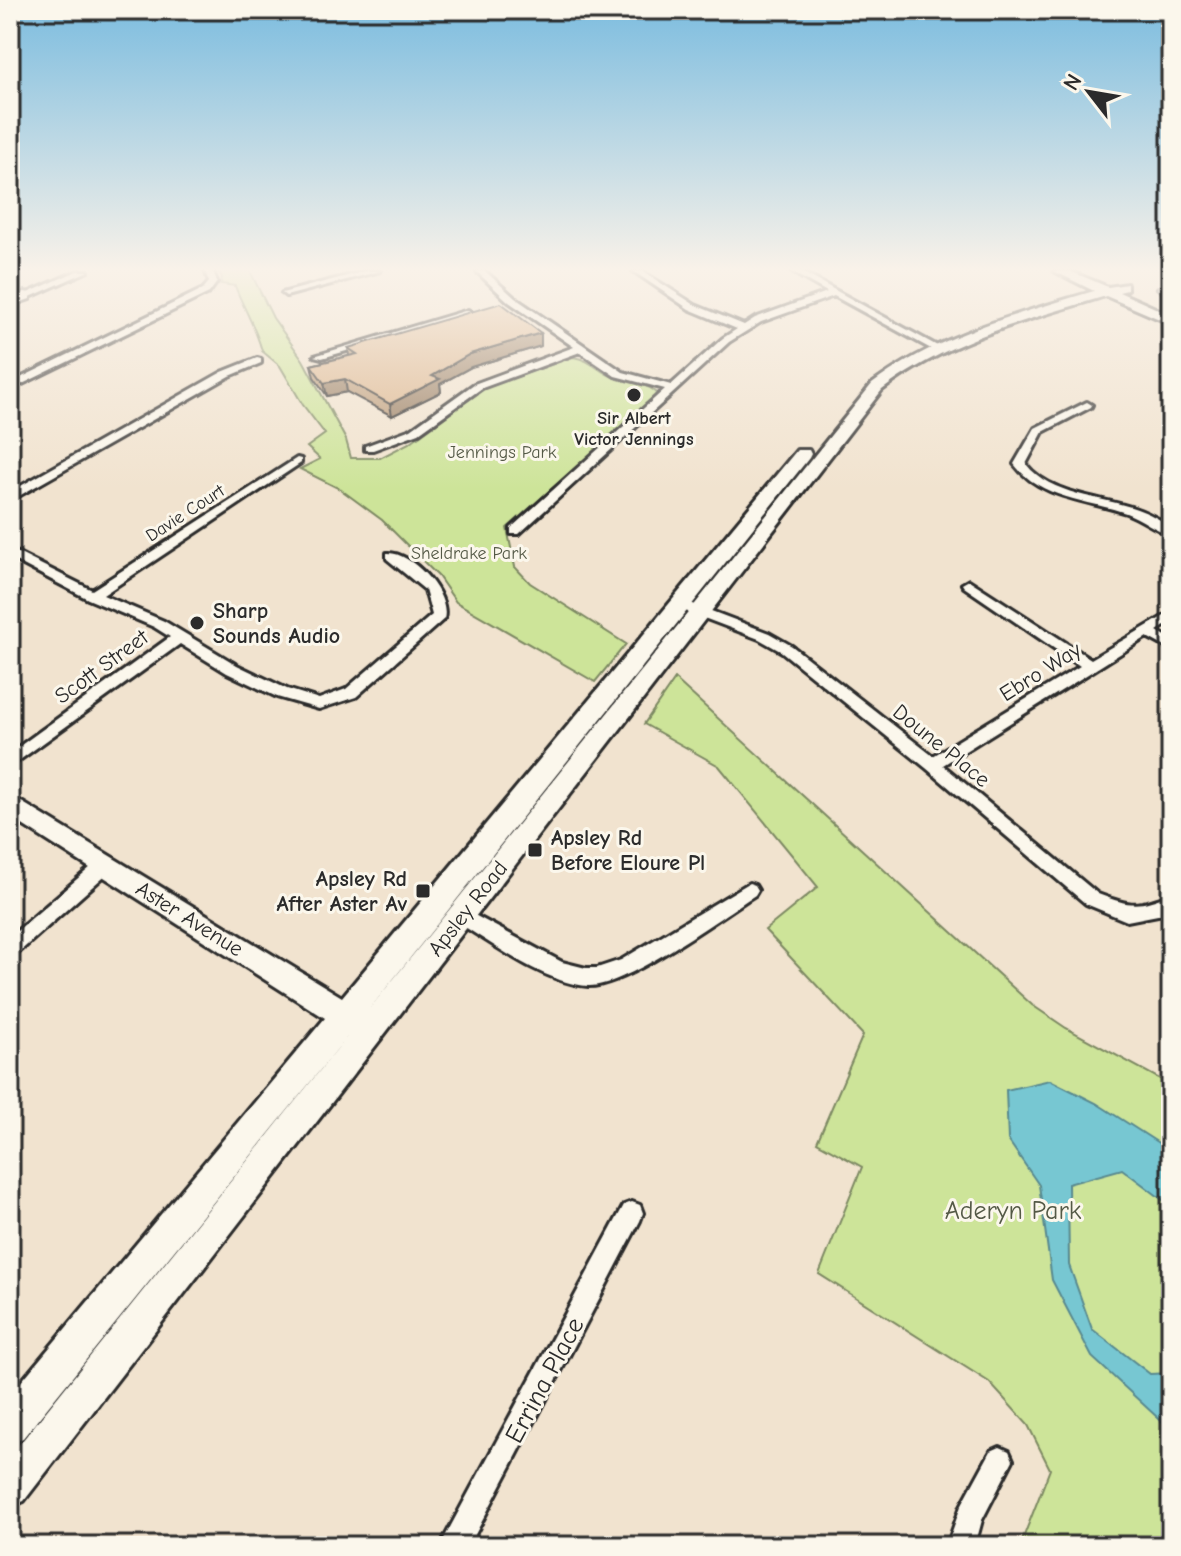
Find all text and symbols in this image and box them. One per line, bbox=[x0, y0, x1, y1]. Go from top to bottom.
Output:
north arrow bbox=[1049, 52, 1129, 132]
text: N bbox=[1058, 69, 1088, 95]
marker: Sir Albert Victor Jennings bbox=[625, 386, 643, 404]
place label: Sir Albert Victor Jennings bbox=[574, 408, 694, 450]
park label: Jennings Park bbox=[448, 442, 557, 463]
street label: Davie Court bbox=[142, 480, 229, 547]
park label: Sheldrake Park bbox=[411, 543, 527, 564]
place label: Sharp Sounds Audio bbox=[213, 598, 340, 649]
marker: Sharp Sounds Audio bbox=[188, 614, 206, 632]
street label: Scott Street bbox=[50, 624, 154, 709]
street label: Ebro Way bbox=[995, 637, 1086, 707]
street label: Doune Place bbox=[888, 699, 995, 793]
place label: Apsley Rd Before Eloure Pl bbox=[551, 825, 705, 876]
marker: Apsley Rd Before Eloure Pl bbox=[526, 841, 544, 859]
street label: Apsley Road bbox=[422, 856, 513, 962]
place label: Apsley Rd After Aster Av bbox=[276, 866, 408, 917]
street label: Aster Avenue bbox=[131, 876, 248, 962]
marker: Apsley Rd After Aster Av bbox=[414, 882, 432, 900]
park label: Aderyn Park bbox=[945, 1196, 1082, 1226]
street label: Errina Place bbox=[499, 1313, 591, 1448]

